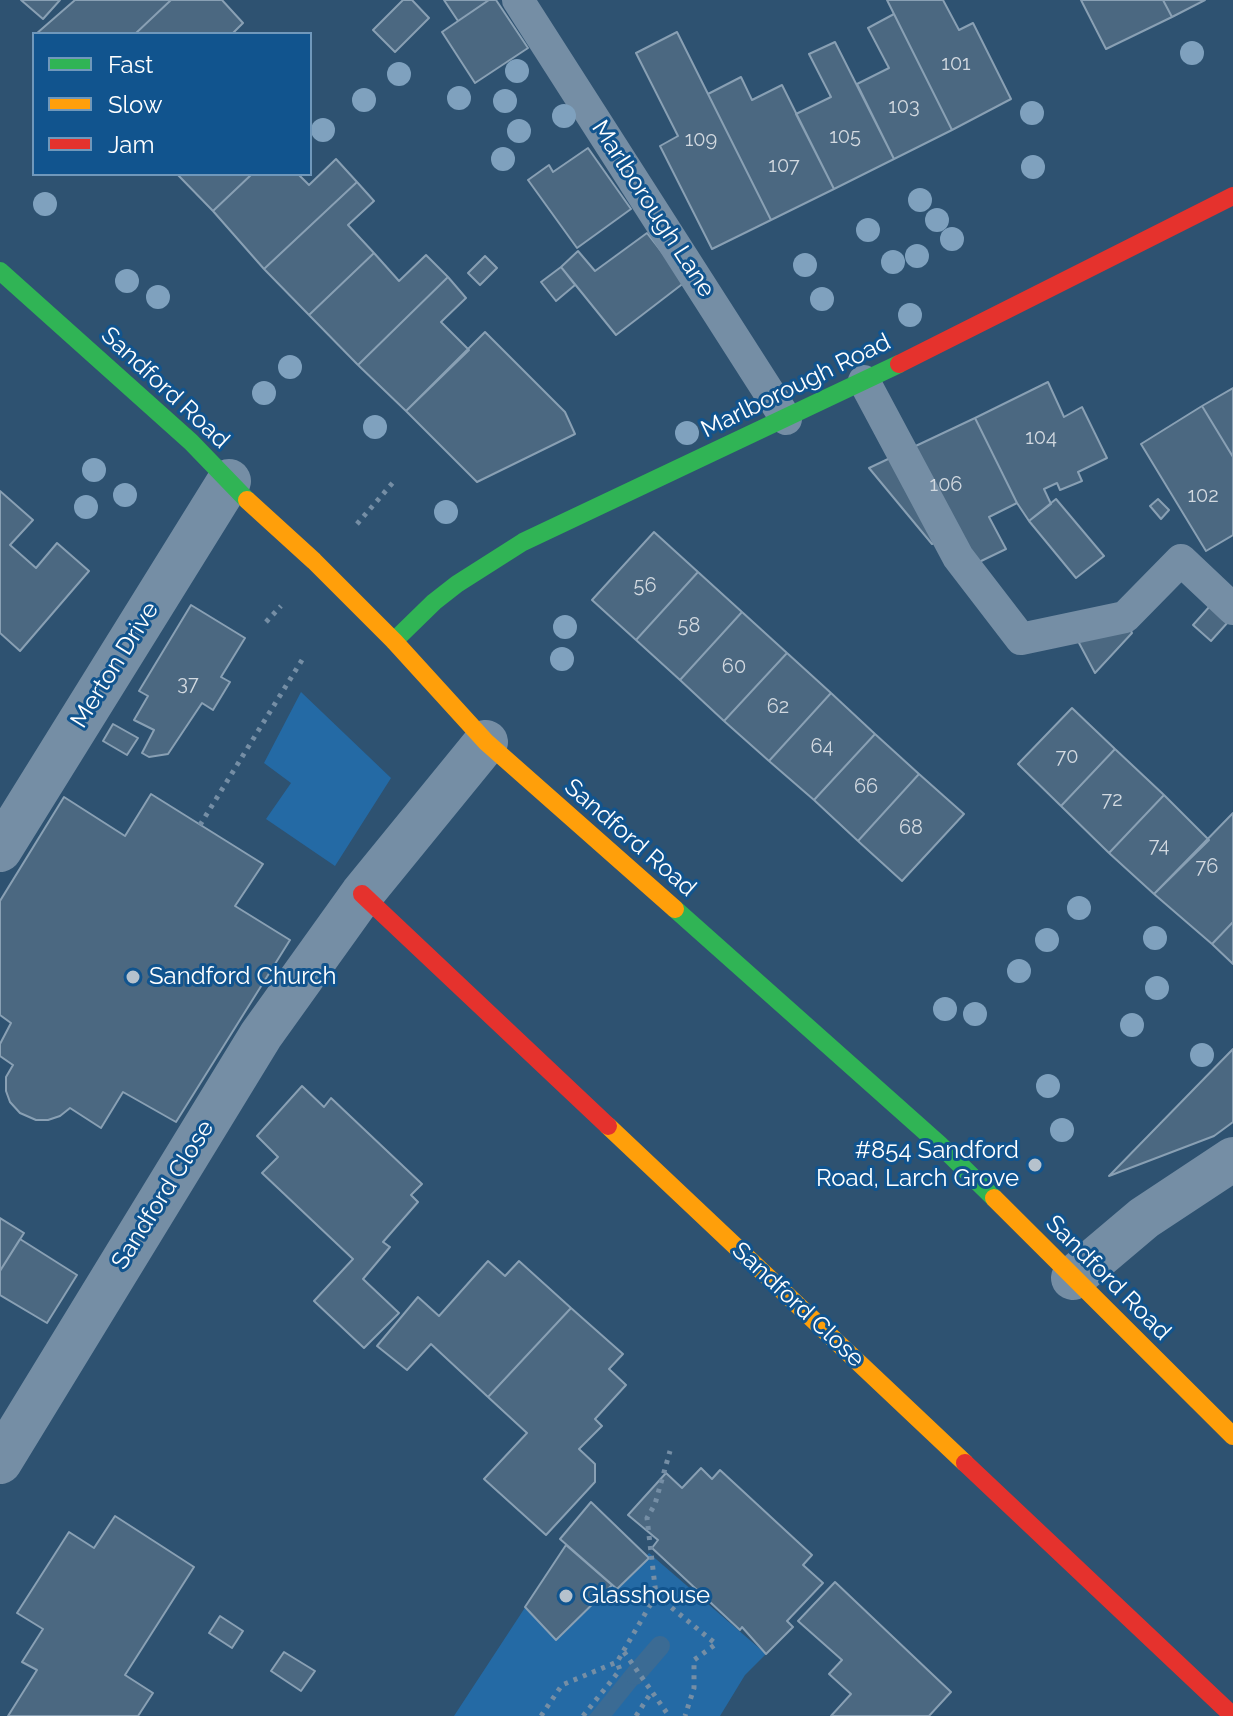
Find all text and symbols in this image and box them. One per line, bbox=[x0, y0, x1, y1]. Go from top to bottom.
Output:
legend bbox=[32, 32, 312, 176]
text: Fast bbox=[108, 50, 153, 79]
house number: 101 bbox=[941, 52, 971, 76]
text: Slow bbox=[108, 90, 162, 119]
house number: 103 bbox=[888, 95, 920, 119]
street label: Marlborough Lane bbox=[585, 115, 721, 303]
house number: 105 bbox=[829, 125, 861, 149]
house number: 109 bbox=[685, 128, 717, 152]
text: Jam bbox=[108, 130, 154, 159]
house number: 107 bbox=[768, 154, 800, 178]
street label: Sandford Road bbox=[95, 321, 235, 455]
street label: Marlborough Road bbox=[697, 328, 895, 444]
house number: 104 bbox=[1025, 426, 1057, 450]
house number: 106 bbox=[930, 473, 962, 497]
house number: 102 bbox=[1187, 484, 1219, 508]
house number: 56 bbox=[634, 574, 656, 598]
street label: Merton Drive bbox=[65, 597, 165, 733]
house number: 58 bbox=[678, 614, 700, 638]
house number: 60 bbox=[722, 655, 746, 679]
house number: 37 bbox=[177, 672, 199, 696]
house number: 62 bbox=[767, 695, 789, 719]
house number: 64 bbox=[811, 735, 833, 759]
house number: 70 bbox=[1056, 745, 1078, 769]
street label: Sandford Road bbox=[558, 773, 702, 903]
house number: 66 bbox=[854, 775, 878, 799]
house number: 72 bbox=[1101, 788, 1123, 812]
house number: 68 bbox=[899, 816, 923, 840]
house number: 74 bbox=[1149, 834, 1169, 858]
house number: 76 bbox=[1196, 855, 1218, 879]
place label: Sandford Church bbox=[149, 963, 336, 991]
marker: Sandford Church bbox=[124, 968, 142, 986]
street label: Sandford Close bbox=[106, 1115, 220, 1275]
place label: #854 Sandford Road, Larch Grove bbox=[816, 1137, 1019, 1193]
marker: #854 Sandford Road, Larch Grove bbox=[1026, 1156, 1044, 1174]
street label: Sandford Road bbox=[1039, 1209, 1177, 1347]
street label: Sandford Close bbox=[726, 1236, 870, 1374]
place label: Glasshouse bbox=[582, 1582, 710, 1610]
marker: Glasshouse bbox=[557, 1587, 575, 1605]

